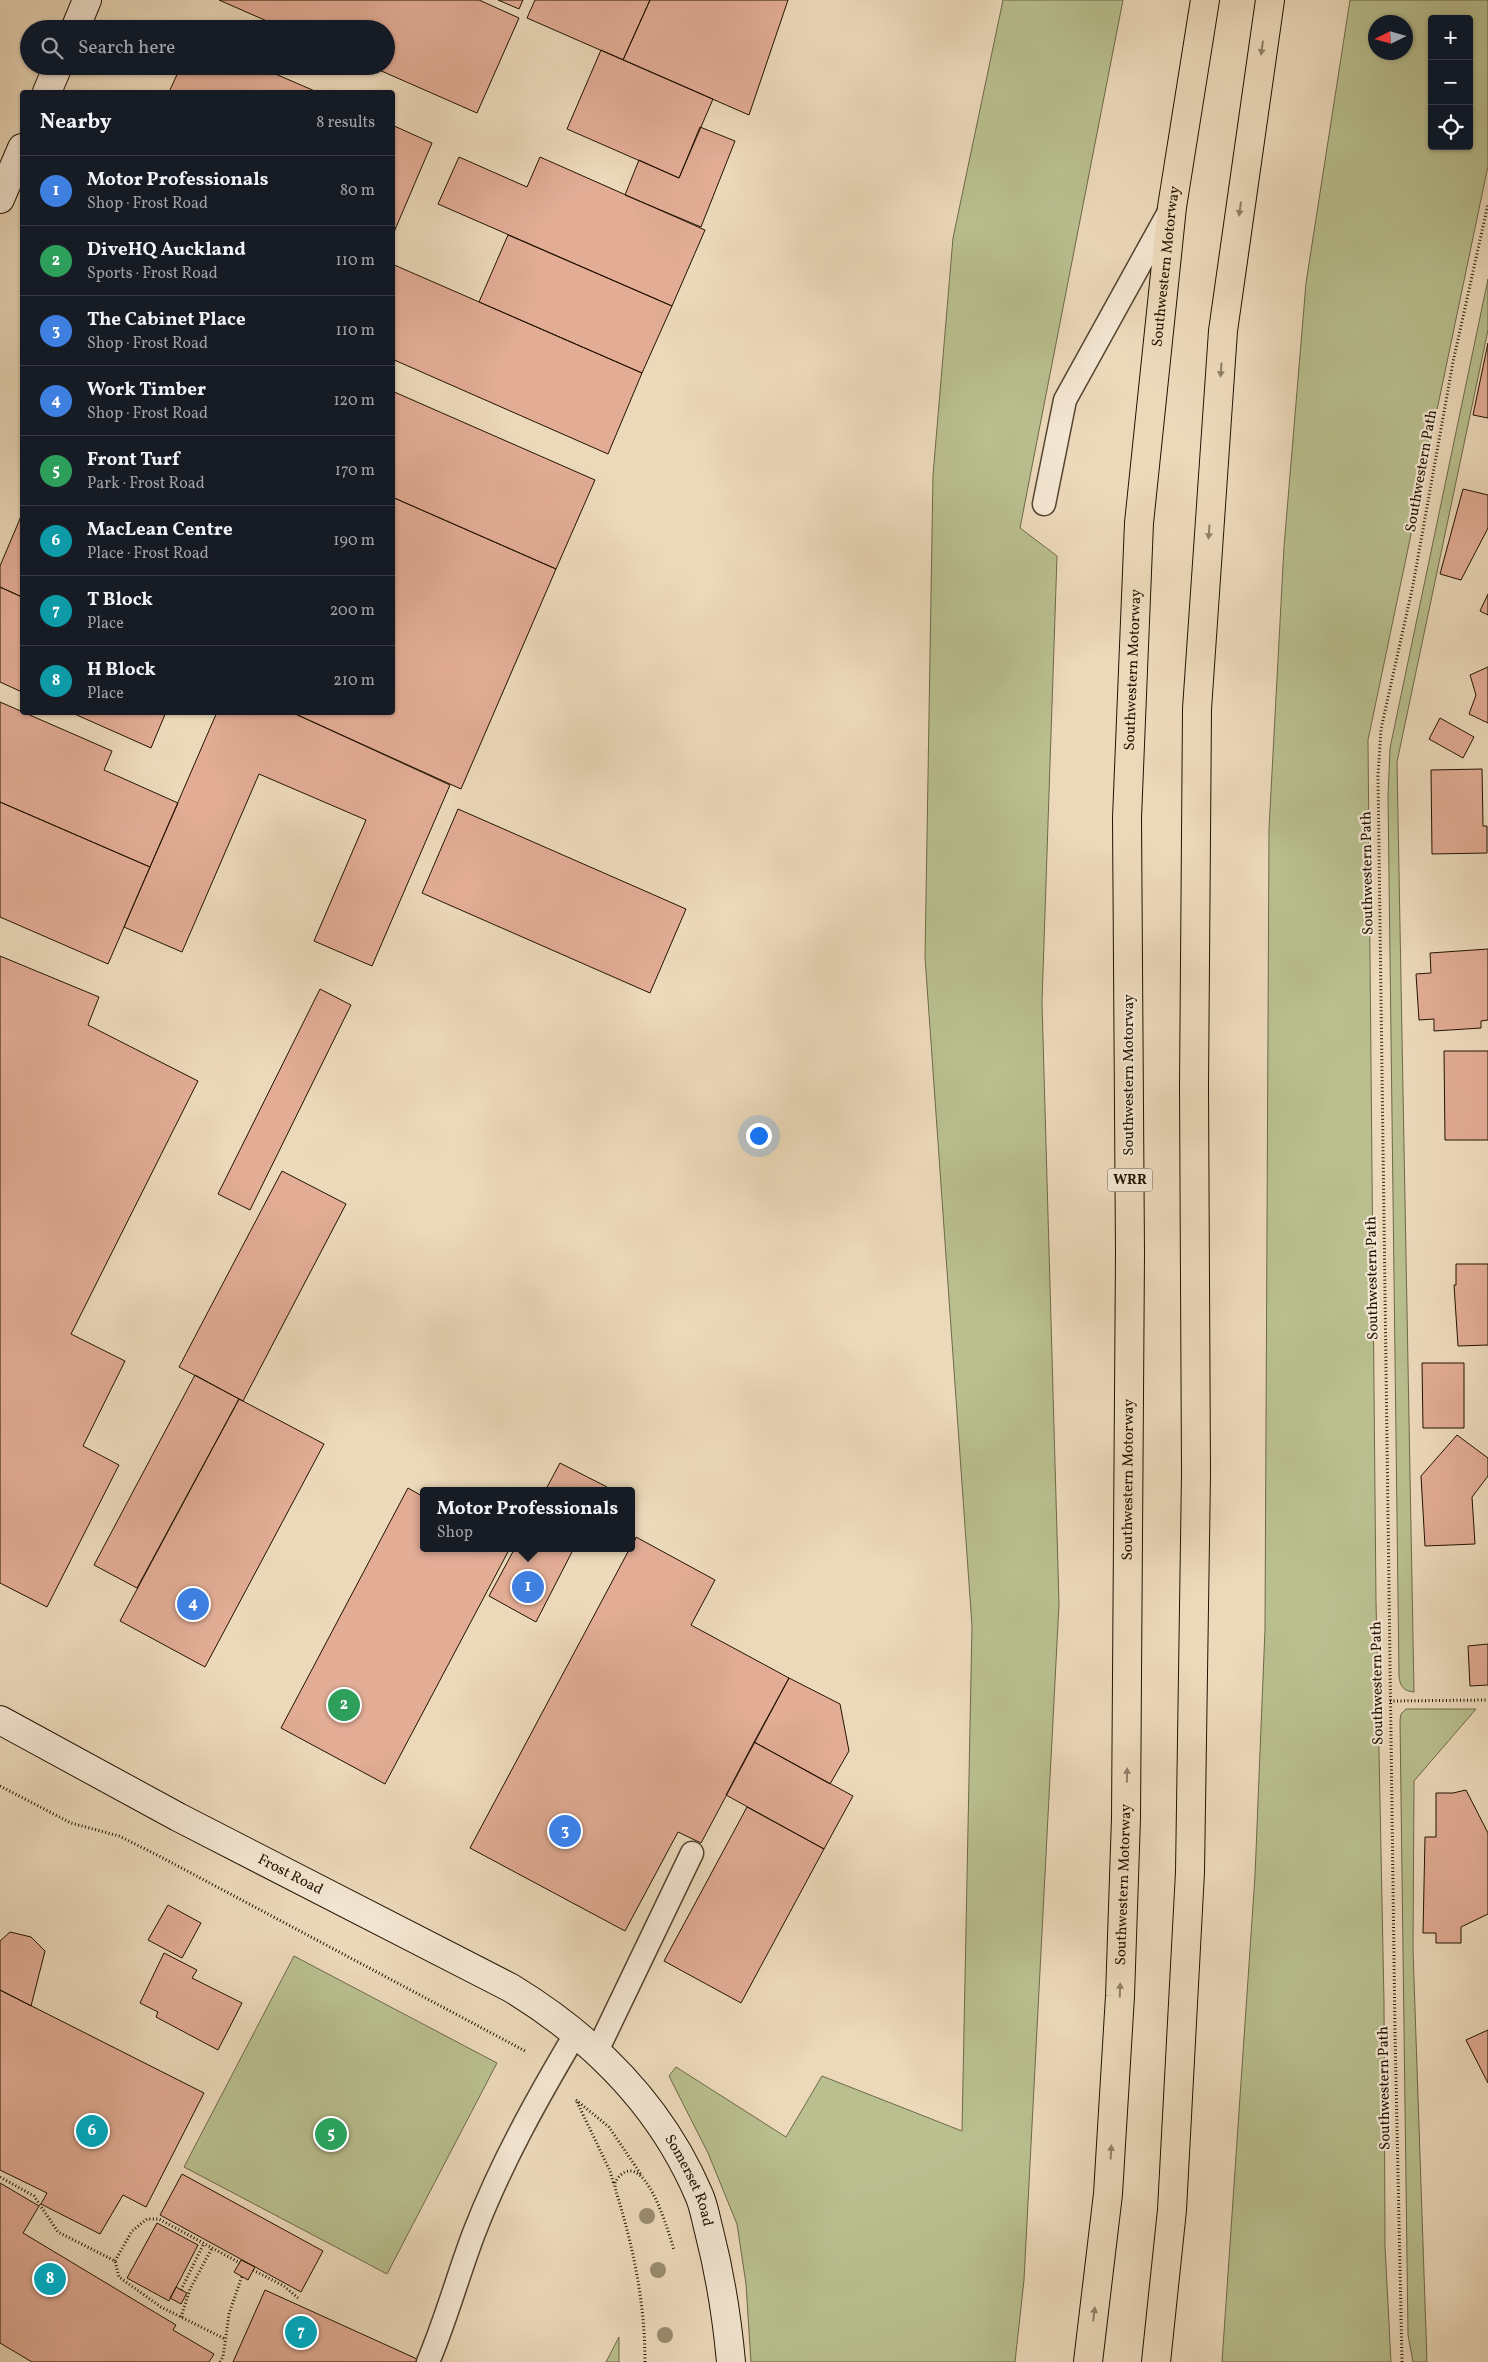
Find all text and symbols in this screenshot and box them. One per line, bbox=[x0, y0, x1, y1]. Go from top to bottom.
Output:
north arrow bbox=[1368, 15, 1413, 60]
map controls bbox=[1428, 15, 1473, 150]
button: + bbox=[1428, 15, 1473, 60]
search box bbox=[20, 20, 395, 75]
icon: search bbox=[38, 34, 66, 62]
text: Search here bbox=[78, 35, 175, 61]
one-way arrow bbox=[1258, 40, 1266, 56]
button: − bbox=[1428, 60, 1473, 105]
button: locate bbox=[1428, 105, 1473, 150]
text: Nearby bbox=[40, 108, 111, 137]
text: 8 results bbox=[316, 112, 375, 134]
text: Motor Professionals bbox=[87, 167, 268, 193]
text: 1 bbox=[53, 180, 59, 202]
text: 80 m bbox=[340, 180, 375, 202]
street label: Southwestern Motorway bbox=[1147, 184, 1186, 348]
text: Shop · Frost Road bbox=[87, 193, 208, 215]
one-way arrow bbox=[1236, 201, 1244, 217]
text: DiveHQ Auckland bbox=[87, 237, 246, 263]
text: 2 bbox=[52, 250, 60, 272]
text: 110 m bbox=[336, 250, 375, 272]
text: Sports · Frost Road bbox=[87, 263, 218, 285]
text: The Cabinet Place bbox=[87, 307, 246, 333]
text: 3 bbox=[52, 320, 60, 342]
text: 110 m bbox=[336, 320, 375, 342]
text: Shop · Frost Road bbox=[87, 333, 208, 355]
one-way arrow bbox=[1216, 363, 1224, 379]
text: Work Timber bbox=[87, 377, 206, 403]
text: 4 bbox=[51, 390, 61, 412]
text: 120 m bbox=[333, 390, 375, 412]
text: Shop · Frost Road bbox=[87, 403, 208, 425]
street label: Southwestern Path bbox=[1401, 408, 1443, 534]
text: Front Turf bbox=[87, 447, 179, 473]
text: 5 bbox=[52, 460, 60, 482]
text: 170 m bbox=[335, 460, 375, 482]
text: Park · Frost Road bbox=[87, 473, 205, 495]
text: MacLean Centre bbox=[87, 517, 233, 543]
one-way arrow bbox=[1205, 525, 1213, 541]
text: 6 bbox=[52, 530, 60, 552]
text: 190 m bbox=[333, 530, 375, 552]
text: Place · Frost Road bbox=[87, 543, 209, 565]
text: T Block bbox=[87, 587, 153, 613]
street label: Southwestern Motorway bbox=[1119, 589, 1147, 751]
text: 7 bbox=[52, 600, 60, 622]
text: 200 m bbox=[330, 600, 375, 622]
text: Place bbox=[87, 613, 124, 635]
text: H Block bbox=[87, 657, 156, 683]
text: 8 bbox=[52, 670, 60, 692]
text: 210 m bbox=[333, 670, 375, 692]
text: Place bbox=[87, 683, 124, 705]
street label: Southwestern Path bbox=[1356, 811, 1380, 935]
street label: Southwestern Motorway bbox=[1119, 994, 1140, 1156]
your location bbox=[746, 1123, 772, 1149]
road number: WRR bbox=[1108, 1168, 1152, 1192]
street label: Southwestern Path bbox=[1361, 1216, 1385, 1340]
street label: Southwestern Motorway bbox=[1117, 1399, 1139, 1561]
popup bbox=[420, 1487, 635, 1552]
text: Motor Professionals bbox=[437, 1496, 618, 1522]
text: Shop bbox=[437, 1522, 473, 1544]
pin: 1 bbox=[512, 1568, 544, 1606]
pin: 4 bbox=[177, 1585, 209, 1623]
street label: Southwestern Path bbox=[1366, 1621, 1390, 1745]
pin: 2 bbox=[328, 1686, 360, 1724]
one-way arrow bbox=[1123, 1767, 1131, 1783]
street label: Southwestern Motorway bbox=[1111, 1804, 1137, 1966]
pin: 3 bbox=[549, 1812, 581, 1850]
street label: Frost Road bbox=[254, 1849, 327, 1900]
one-way arrow bbox=[1116, 1982, 1124, 1998]
street label: Southwestern Path bbox=[1373, 2026, 1397, 2150]
pin: 6 bbox=[76, 2112, 108, 2150]
pin: 5 bbox=[315, 2115, 347, 2153]
street label: Somerset Road bbox=[659, 2131, 718, 2228]
one-way arrow bbox=[1107, 2144, 1115, 2160]
pin: 8 bbox=[34, 2260, 66, 2298]
one-way arrow bbox=[1090, 2305, 1098, 2321]
pin: 7 bbox=[285, 2313, 317, 2351]

